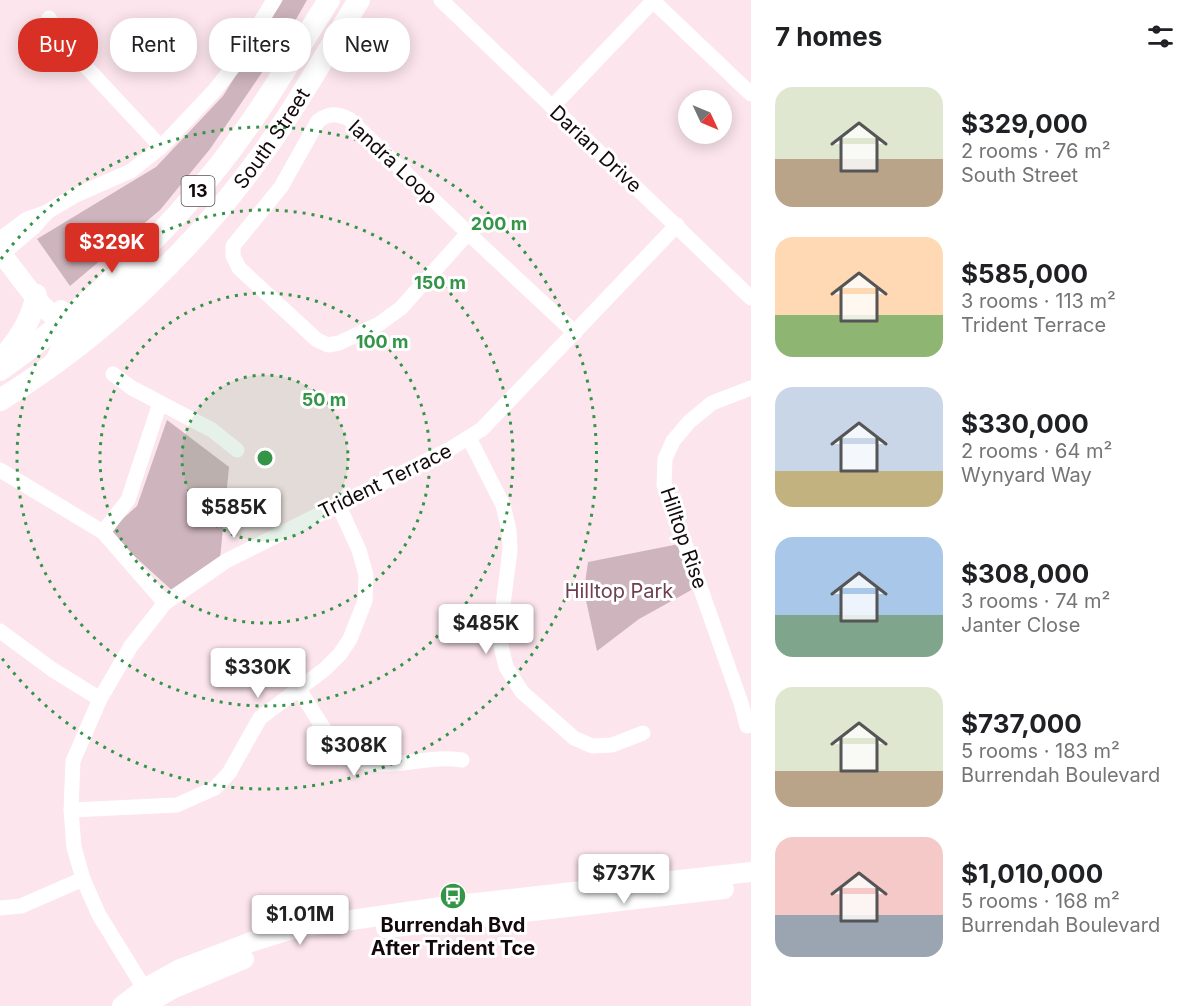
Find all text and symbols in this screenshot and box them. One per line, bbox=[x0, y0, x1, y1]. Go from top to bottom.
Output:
chip: Buy bbox=[18, 18, 98, 72]
chip: Rent bbox=[110, 18, 197, 72]
chip: Filters bbox=[209, 18, 311, 72]
chip: New bbox=[323, 18, 410, 72]
icon: filters bbox=[1144, 20, 1177, 53]
text: 7 homes bbox=[775, 21, 882, 52]
street label: South Street bbox=[228, 83, 315, 194]
north arrow bbox=[678, 90, 732, 144]
map controls bbox=[678, 90, 732, 144]
street label: Darian Drive bbox=[545, 100, 647, 198]
text: $329,000 bbox=[961, 108, 1088, 139]
icon: home bbox=[823, 111, 895, 183]
street label: Iandra Loop bbox=[344, 115, 442, 209]
text: 2 rooms · 76 m² bbox=[961, 139, 1110, 163]
text: South Street bbox=[961, 163, 1078, 187]
road number: 13 bbox=[182, 176, 214, 206]
text: 200 m bbox=[471, 213, 527, 234]
pin: $329K bbox=[70, 223, 154, 274]
text: $329K bbox=[79, 230, 145, 254]
text: $585,000 bbox=[961, 258, 1088, 289]
icon: home bbox=[823, 261, 895, 333]
text: 150 m bbox=[414, 272, 466, 293]
text: 3 rooms · 113 m² bbox=[961, 289, 1116, 313]
text: Trident Terrace bbox=[961, 313, 1106, 337]
text: 100 m bbox=[356, 331, 408, 352]
text: 50 m bbox=[302, 389, 346, 410]
text: $330,000 bbox=[961, 408, 1089, 439]
icon: home bbox=[823, 411, 895, 483]
street label: Trident Terrace bbox=[315, 438, 455, 524]
text: 2 rooms · 64 m² bbox=[961, 439, 1112, 463]
centre of rings bbox=[255, 448, 275, 468]
text: Wynyard Way bbox=[961, 463, 1092, 487]
street label: Hilltop Rise bbox=[655, 484, 713, 592]
pin: $585K bbox=[192, 488, 276, 539]
text: $585K bbox=[201, 495, 267, 519]
text: $308,000 bbox=[961, 558, 1089, 589]
icon: home bbox=[823, 561, 895, 633]
park label: Hilltop Park bbox=[565, 579, 673, 603]
text: 3 rooms · 74 m² bbox=[961, 589, 1110, 613]
pin: $485K bbox=[444, 604, 528, 655]
text: $485K bbox=[453, 611, 519, 635]
text: Janter Close bbox=[961, 613, 1080, 637]
pin: $330K bbox=[216, 648, 300, 699]
text: $330K bbox=[225, 655, 291, 679]
text: $737,000 bbox=[961, 708, 1082, 739]
icon: home bbox=[823, 711, 895, 783]
pin: $308K bbox=[312, 726, 396, 777]
text: $308K bbox=[321, 733, 387, 757]
text: 5 rooms · 183 m² bbox=[961, 739, 1120, 763]
text: Burrendah Boulevard bbox=[961, 763, 1160, 787]
pin: $737K bbox=[582, 854, 666, 905]
text: $1,010,000 bbox=[961, 858, 1103, 889]
text: $737K bbox=[592, 861, 656, 885]
icon: home bbox=[823, 861, 895, 933]
bus stop icon: Burrendah Bvd After Trident Tce bbox=[438, 881, 468, 911]
text: 5 rooms · 168 m² bbox=[961, 889, 1120, 913]
pin: $1.01M bbox=[251, 895, 349, 946]
text: $1.01M bbox=[266, 902, 334, 926]
place label: Burrendah Bvd After Trident Tce bbox=[371, 913, 535, 960]
text: Burrendah Boulevard bbox=[961, 913, 1160, 937]

